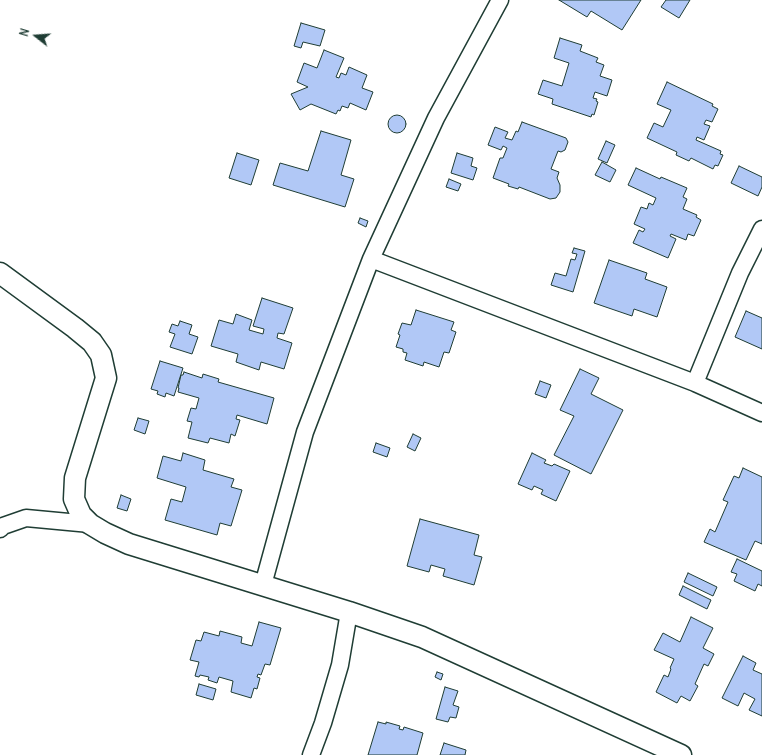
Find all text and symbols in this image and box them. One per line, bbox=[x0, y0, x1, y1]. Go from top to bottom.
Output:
north arrow bbox=[16, 16, 56, 56]
text: N bbox=[17, 27, 32, 38]

